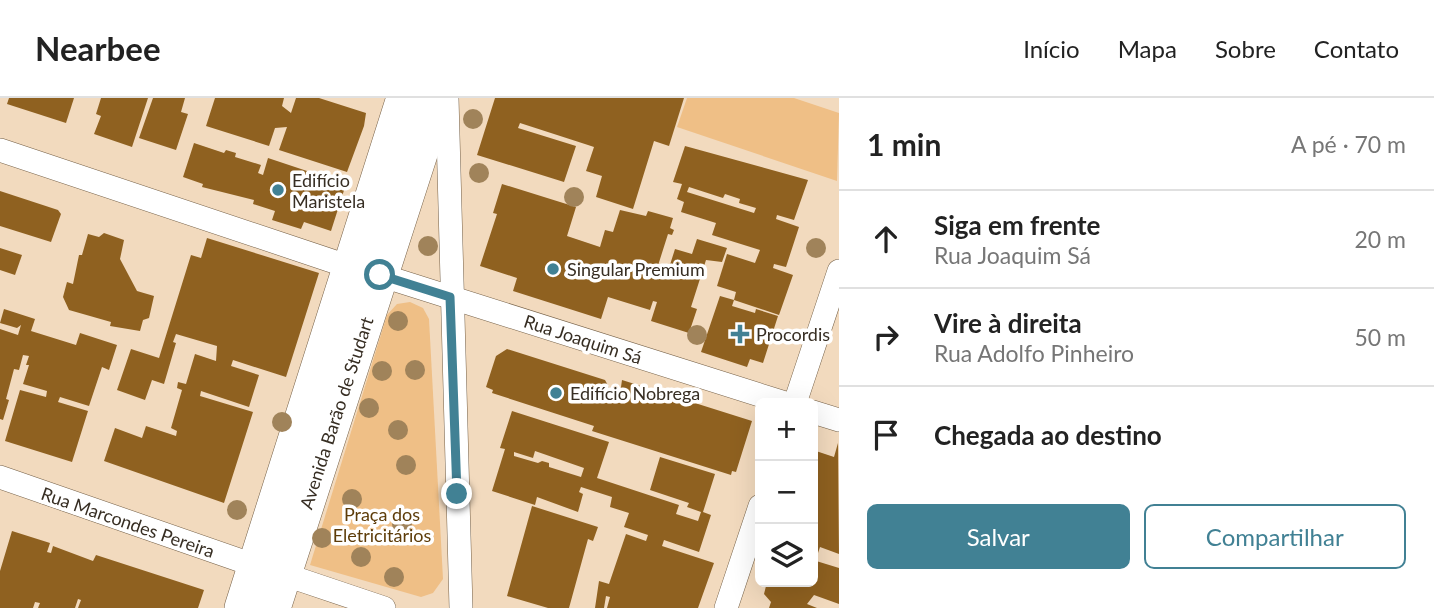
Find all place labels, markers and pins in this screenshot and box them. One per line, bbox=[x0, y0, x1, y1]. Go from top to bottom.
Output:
place label: Edifício Maristela bbox=[292, 169, 365, 212]
marker: Edifício Maristela bbox=[270, 182, 286, 198]
place label: Singular Premium bbox=[567, 258, 705, 280]
marker: Singular Premium bbox=[545, 261, 561, 277]
place label: Procordis bbox=[756, 323, 830, 345]
marker: Procordis bbox=[730, 324, 750, 344]
place label: Edifício Nobrega bbox=[570, 382, 700, 404]
marker: Edifício Nobrega bbox=[548, 385, 564, 401]

